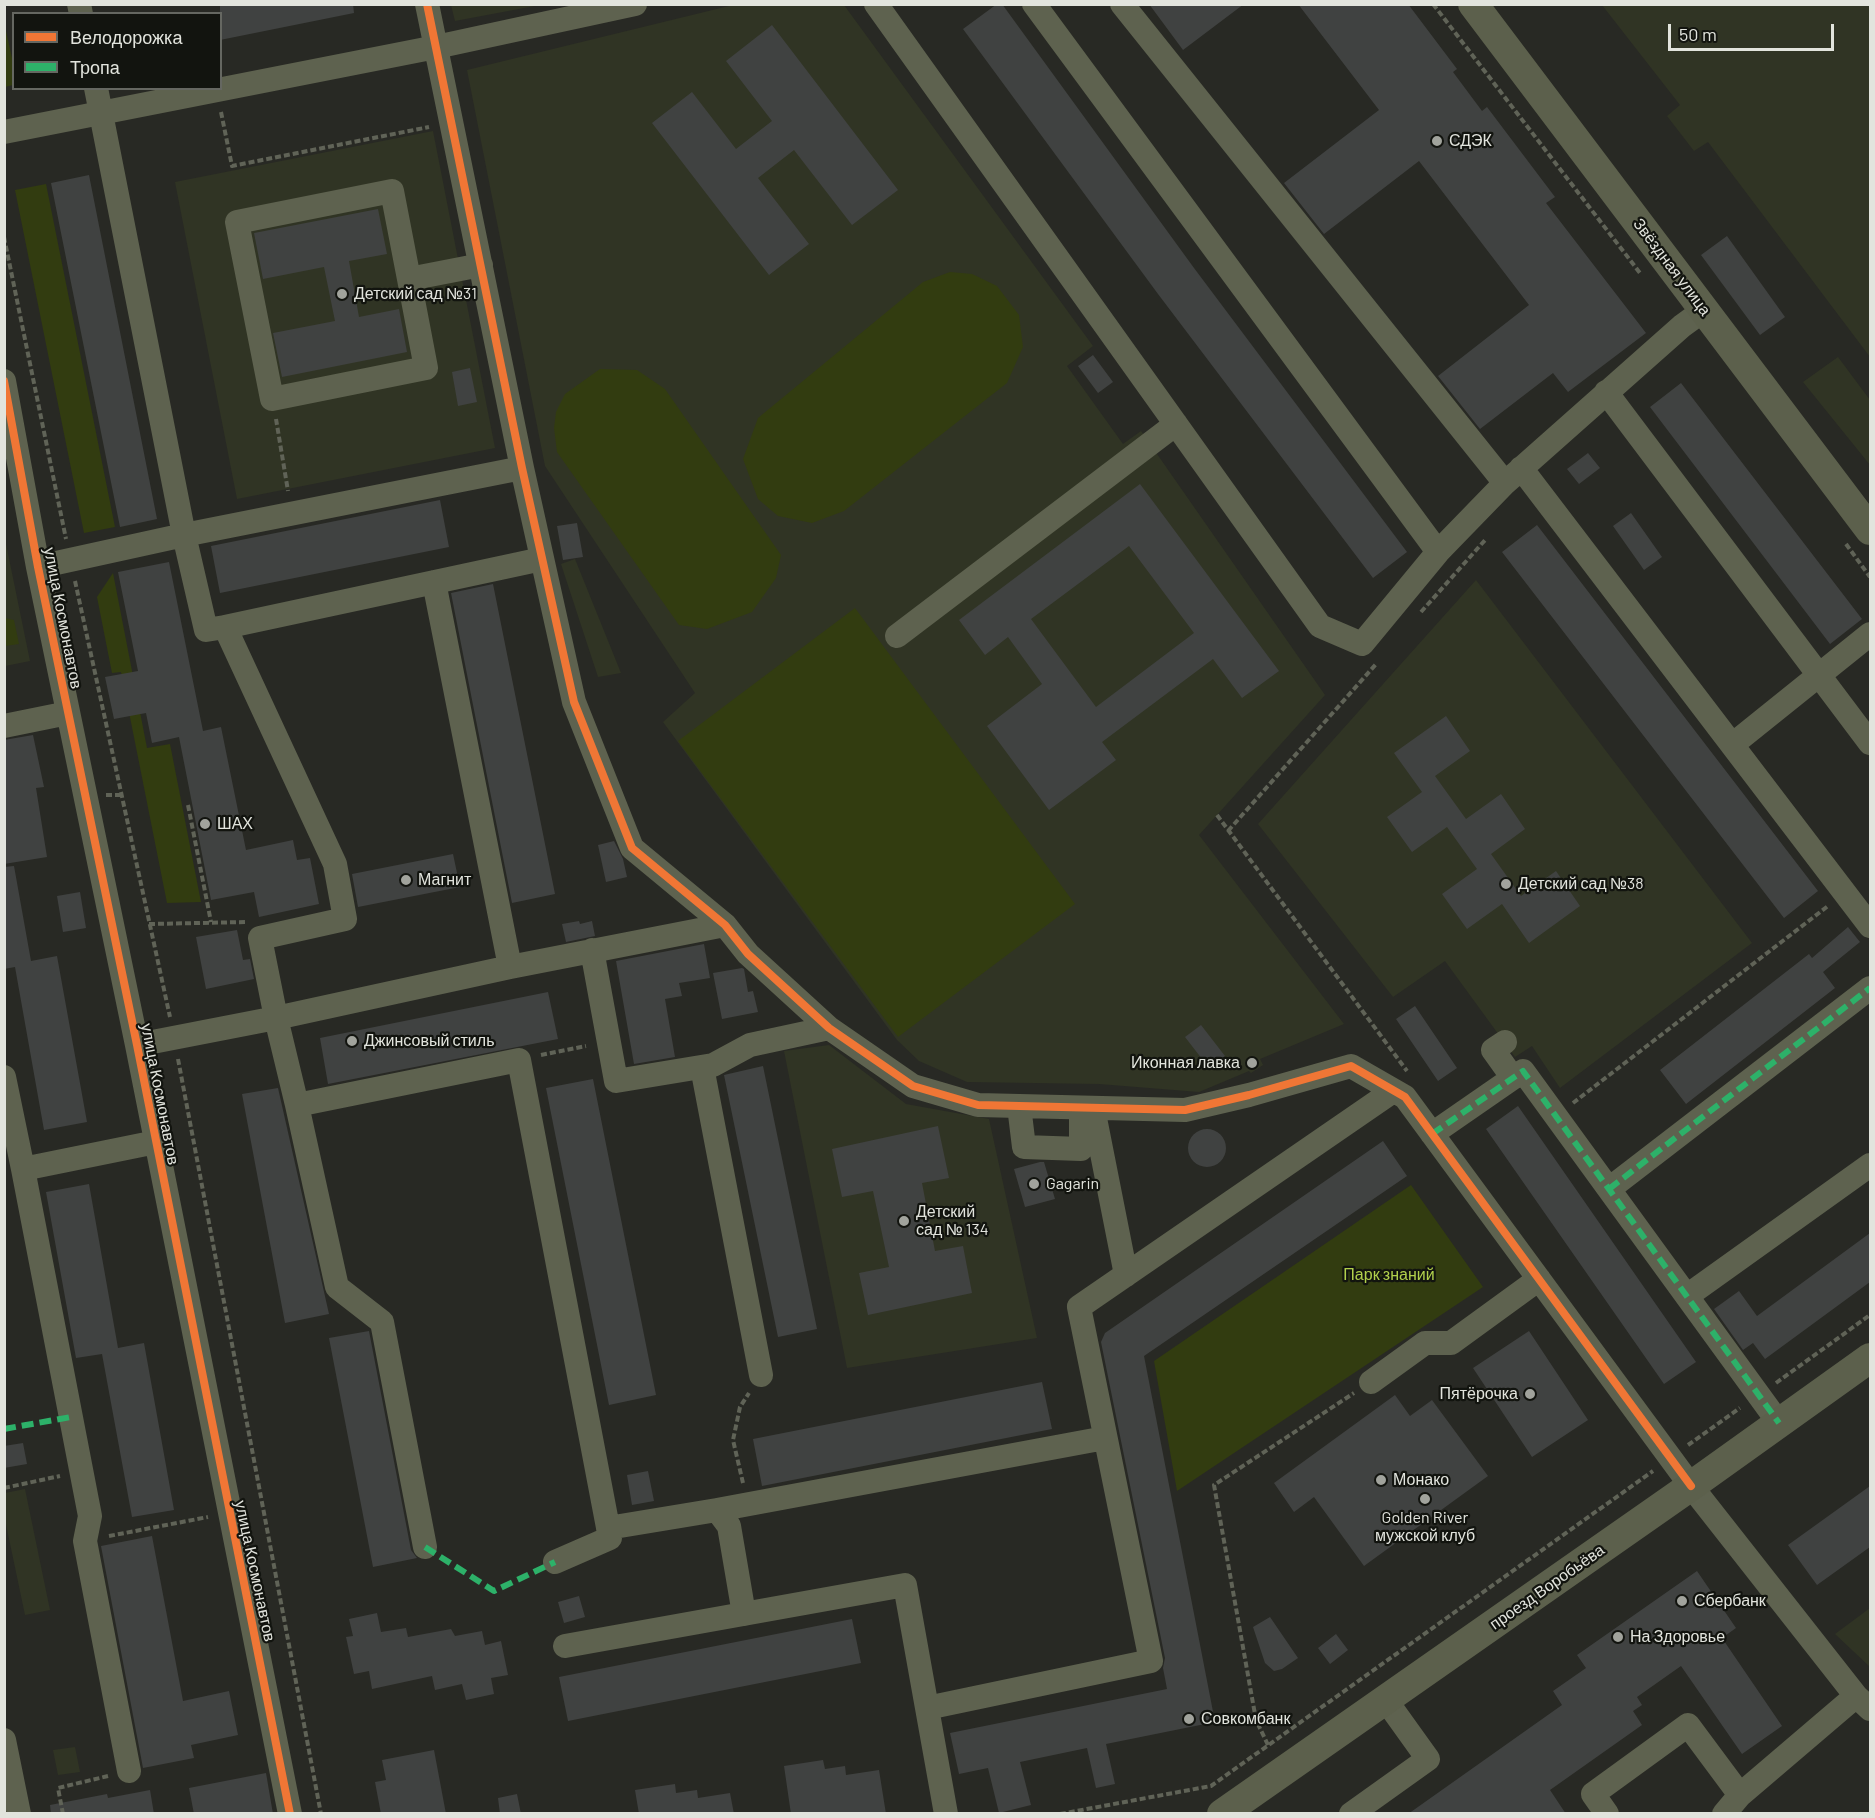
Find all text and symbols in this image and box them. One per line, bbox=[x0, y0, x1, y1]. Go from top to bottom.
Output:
legend bbox=[12, 12, 222, 90]
scale bar bbox=[1671, 12, 1838, 50]
text: 50 m bbox=[1679, 23, 1717, 45]
text: Велодорожка bbox=[70, 26, 182, 48]
text: Тропа bbox=[70, 56, 120, 78]
place label: СДЭК bbox=[1449, 131, 1492, 151]
marker: СДЭК bbox=[1430, 134, 1444, 148]
street label: Звёздная улица bbox=[1629, 215, 1715, 319]
place label: Детский сад №31 bbox=[354, 284, 477, 304]
marker: Детский сад №31 bbox=[335, 287, 349, 301]
street label: улица Космонавтов bbox=[40, 546, 86, 690]
place label: ШАХ bbox=[217, 814, 253, 834]
marker: ШАХ bbox=[198, 817, 212, 831]
place label: Магнит bbox=[418, 870, 471, 890]
marker: Магнит bbox=[399, 873, 413, 887]
place label: Детский сад №38 bbox=[1518, 874, 1644, 894]
marker: Детский сад №38 bbox=[1499, 877, 1513, 891]
street label: улица Космонавтов bbox=[137, 1022, 183, 1166]
place label: Джинсовый стиль bbox=[364, 1031, 494, 1051]
marker: Джинсовый стиль bbox=[345, 1034, 359, 1048]
place label: Иконная лавка bbox=[1131, 1053, 1240, 1073]
marker: Иконная лавка bbox=[1245, 1056, 1259, 1070]
place label: Gagarin bbox=[1046, 1174, 1099, 1194]
marker: Gagarin bbox=[1027, 1177, 1041, 1191]
place label: Детский сад № 134 bbox=[916, 1202, 988, 1240]
marker: Детский сад № 134 bbox=[897, 1214, 911, 1228]
park label: Парк знаний bbox=[1343, 1265, 1435, 1285]
place label: Пятёрочка bbox=[1440, 1384, 1518, 1404]
marker: Пятёрочка bbox=[1523, 1387, 1537, 1401]
place label: Монако bbox=[1393, 1470, 1449, 1490]
marker: Монако bbox=[1374, 1473, 1388, 1487]
marker: Golden River мужской клуб bbox=[1418, 1492, 1432, 1506]
street label: улица Космонавтов bbox=[231, 1499, 279, 1643]
place label: Golden River мужской клуб bbox=[1375, 1508, 1475, 1546]
street label: проезд Воробьёва bbox=[1486, 1540, 1608, 1634]
place label: Сбербанк bbox=[1694, 1591, 1766, 1611]
marker: Сбербанк bbox=[1675, 1594, 1689, 1608]
place label: На Здоровье bbox=[1630, 1627, 1725, 1647]
marker: На Здоровье bbox=[1611, 1630, 1625, 1644]
place label: Совкомбанк bbox=[1201, 1709, 1290, 1729]
marker: Совкомбанк bbox=[1182, 1712, 1196, 1726]

